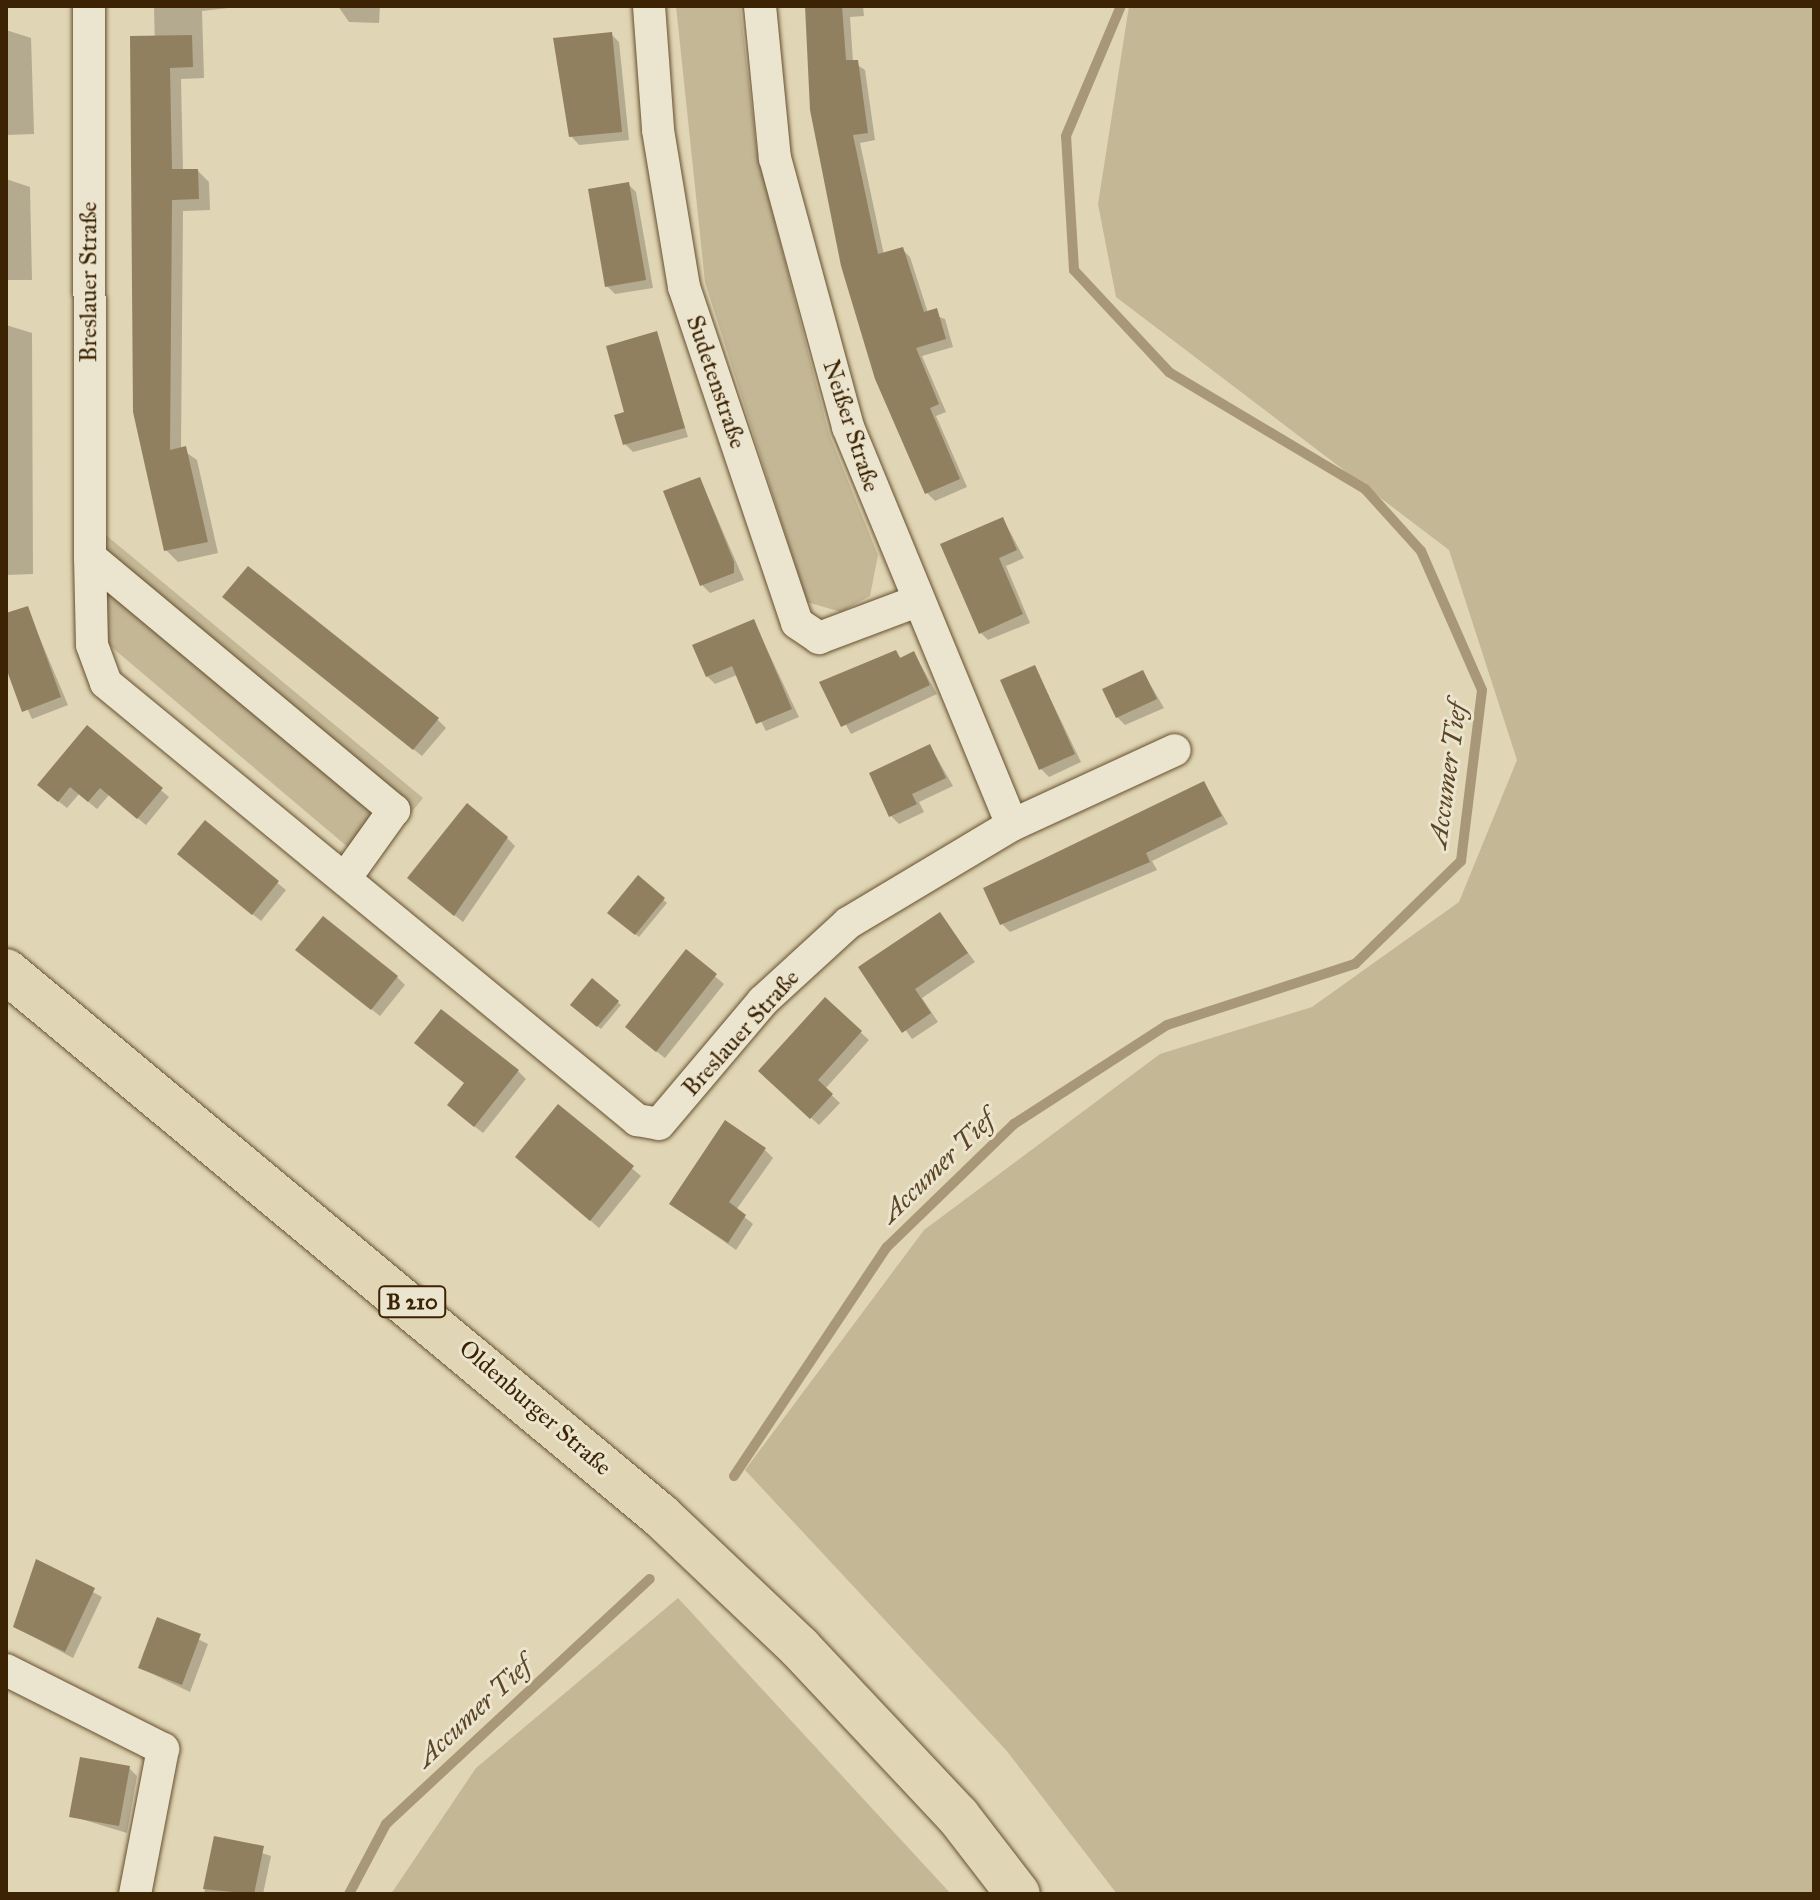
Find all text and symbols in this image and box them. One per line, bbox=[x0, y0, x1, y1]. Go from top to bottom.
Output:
street label: Breslauer Straße bbox=[75, 202, 103, 362]
street label: Sudetenstraße bbox=[680, 312, 752, 452]
street label: Neißer Straße bbox=[816, 356, 886, 496]
water label: Accumer Tief bbox=[1422, 700, 1474, 850]
street label: Breslauer Straße bbox=[676, 964, 806, 1102]
water label: Accumer Tief bbox=[874, 1105, 1002, 1229]
road number: B 210 bbox=[378, 1284, 446, 1320]
street label: Oldenburger Straße bbox=[453, 1334, 617, 1482]
water label: Accumer Tief bbox=[410, 1651, 538, 1773]

